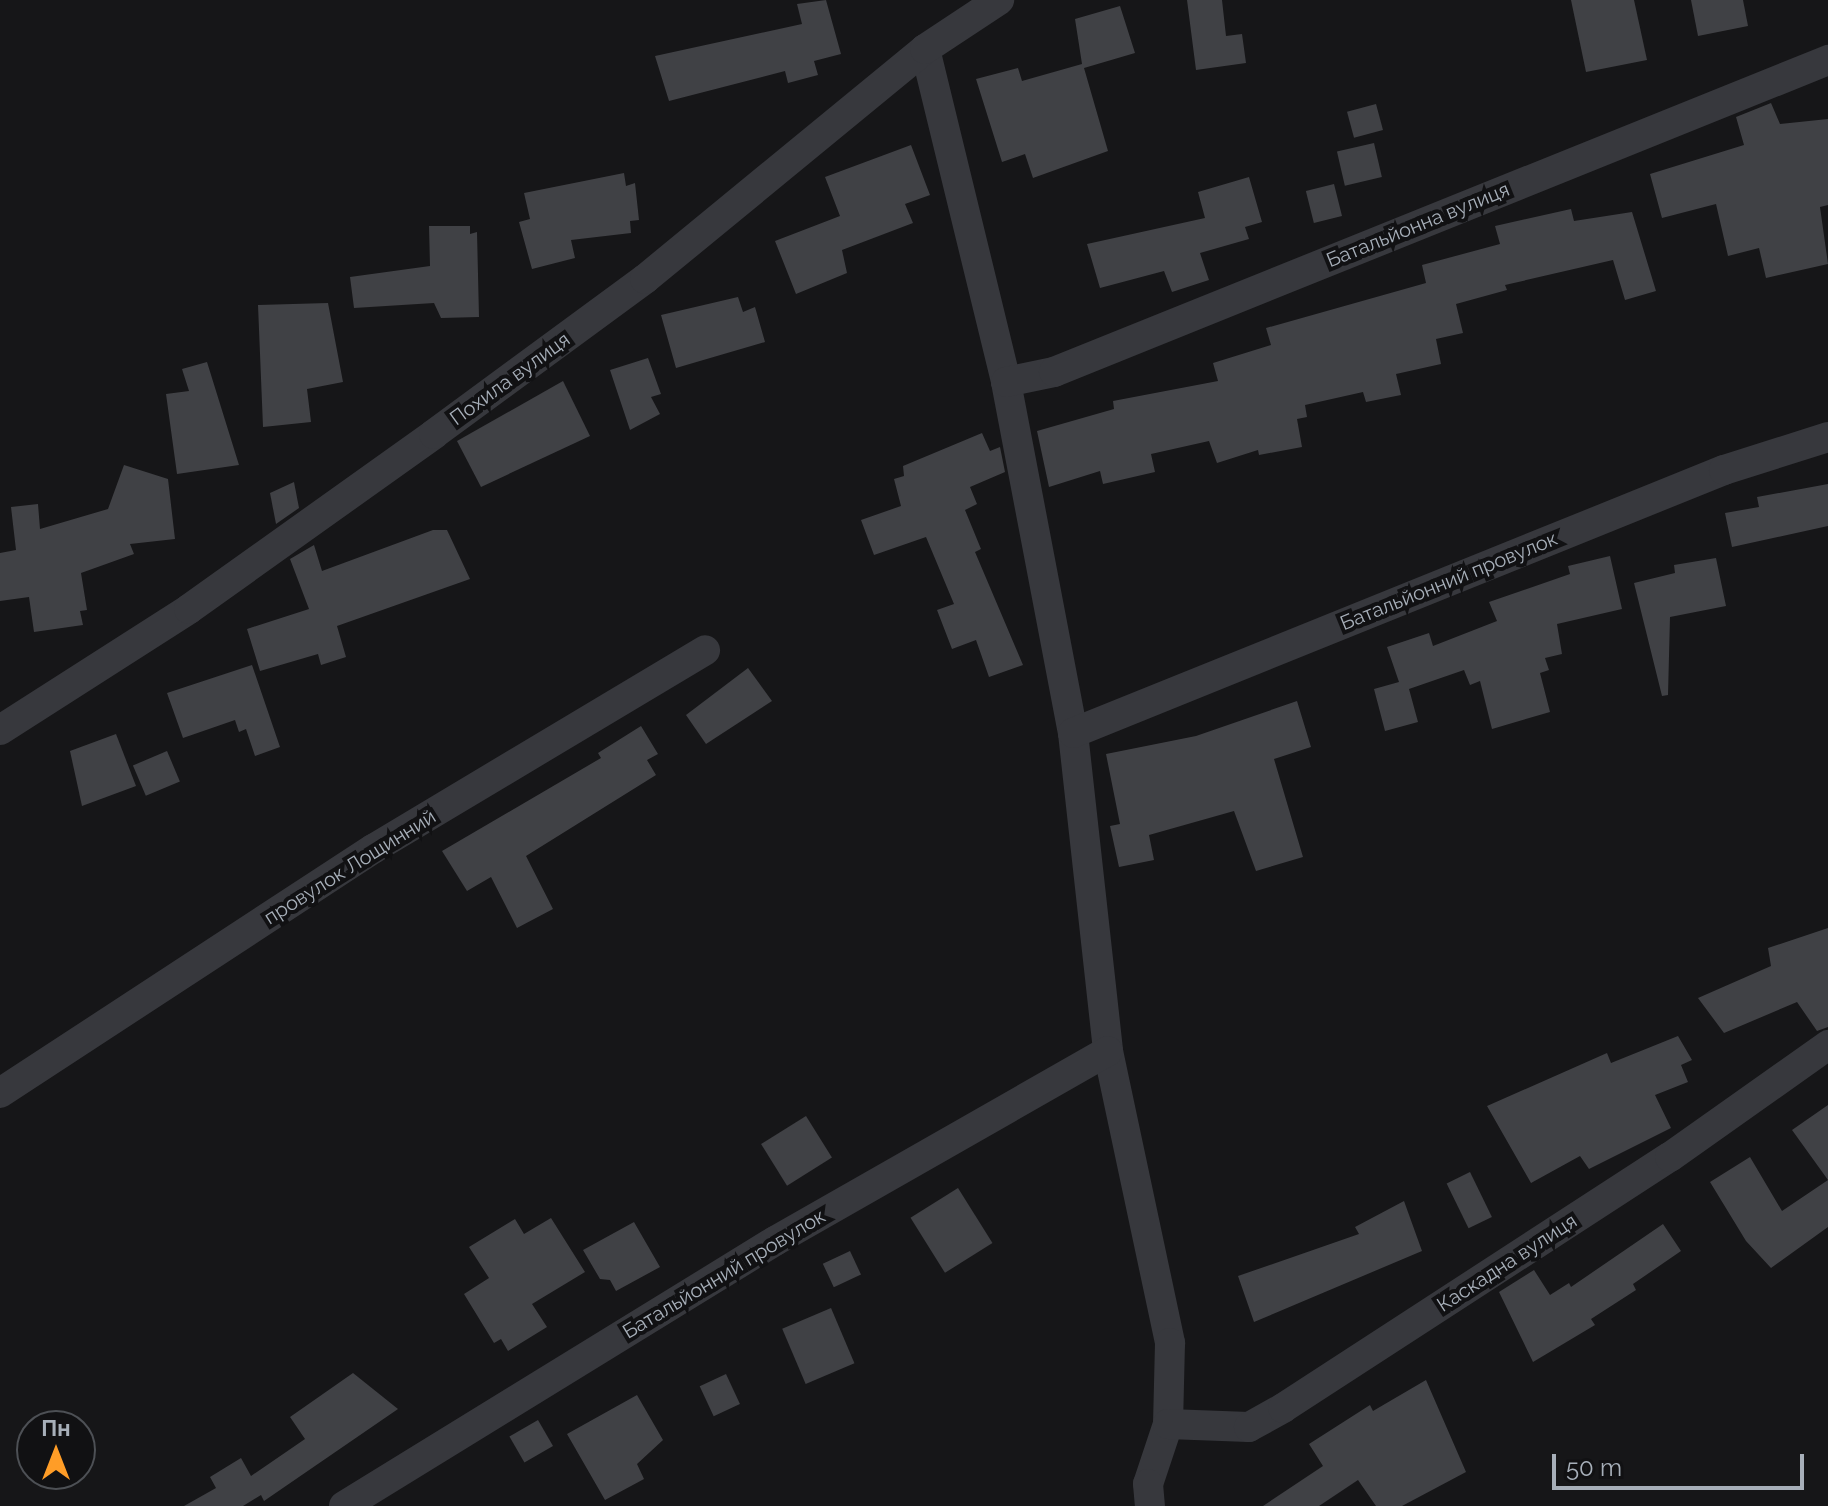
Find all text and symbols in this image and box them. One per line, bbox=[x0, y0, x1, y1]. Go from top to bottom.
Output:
street label: Батальйонна вулиця bbox=[1323, 177, 1513, 273]
street label: Похила вулиця bbox=[445, 327, 575, 431]
street label: Батальйонний провулок bbox=[1337, 526, 1561, 636]
street label: провулок Лощинний bbox=[260, 804, 440, 930]
street label: Батальйонний провулок bbox=[618, 1204, 830, 1344]
street label: Каскадна вулиця bbox=[1433, 1209, 1581, 1317]
north arrow bbox=[16, 1410, 96, 1490]
text: Пн bbox=[41, 1415, 71, 1441]
scale bar bbox=[1556, 1438, 1808, 1488]
text: 50 m bbox=[1566, 1453, 1622, 1482]

